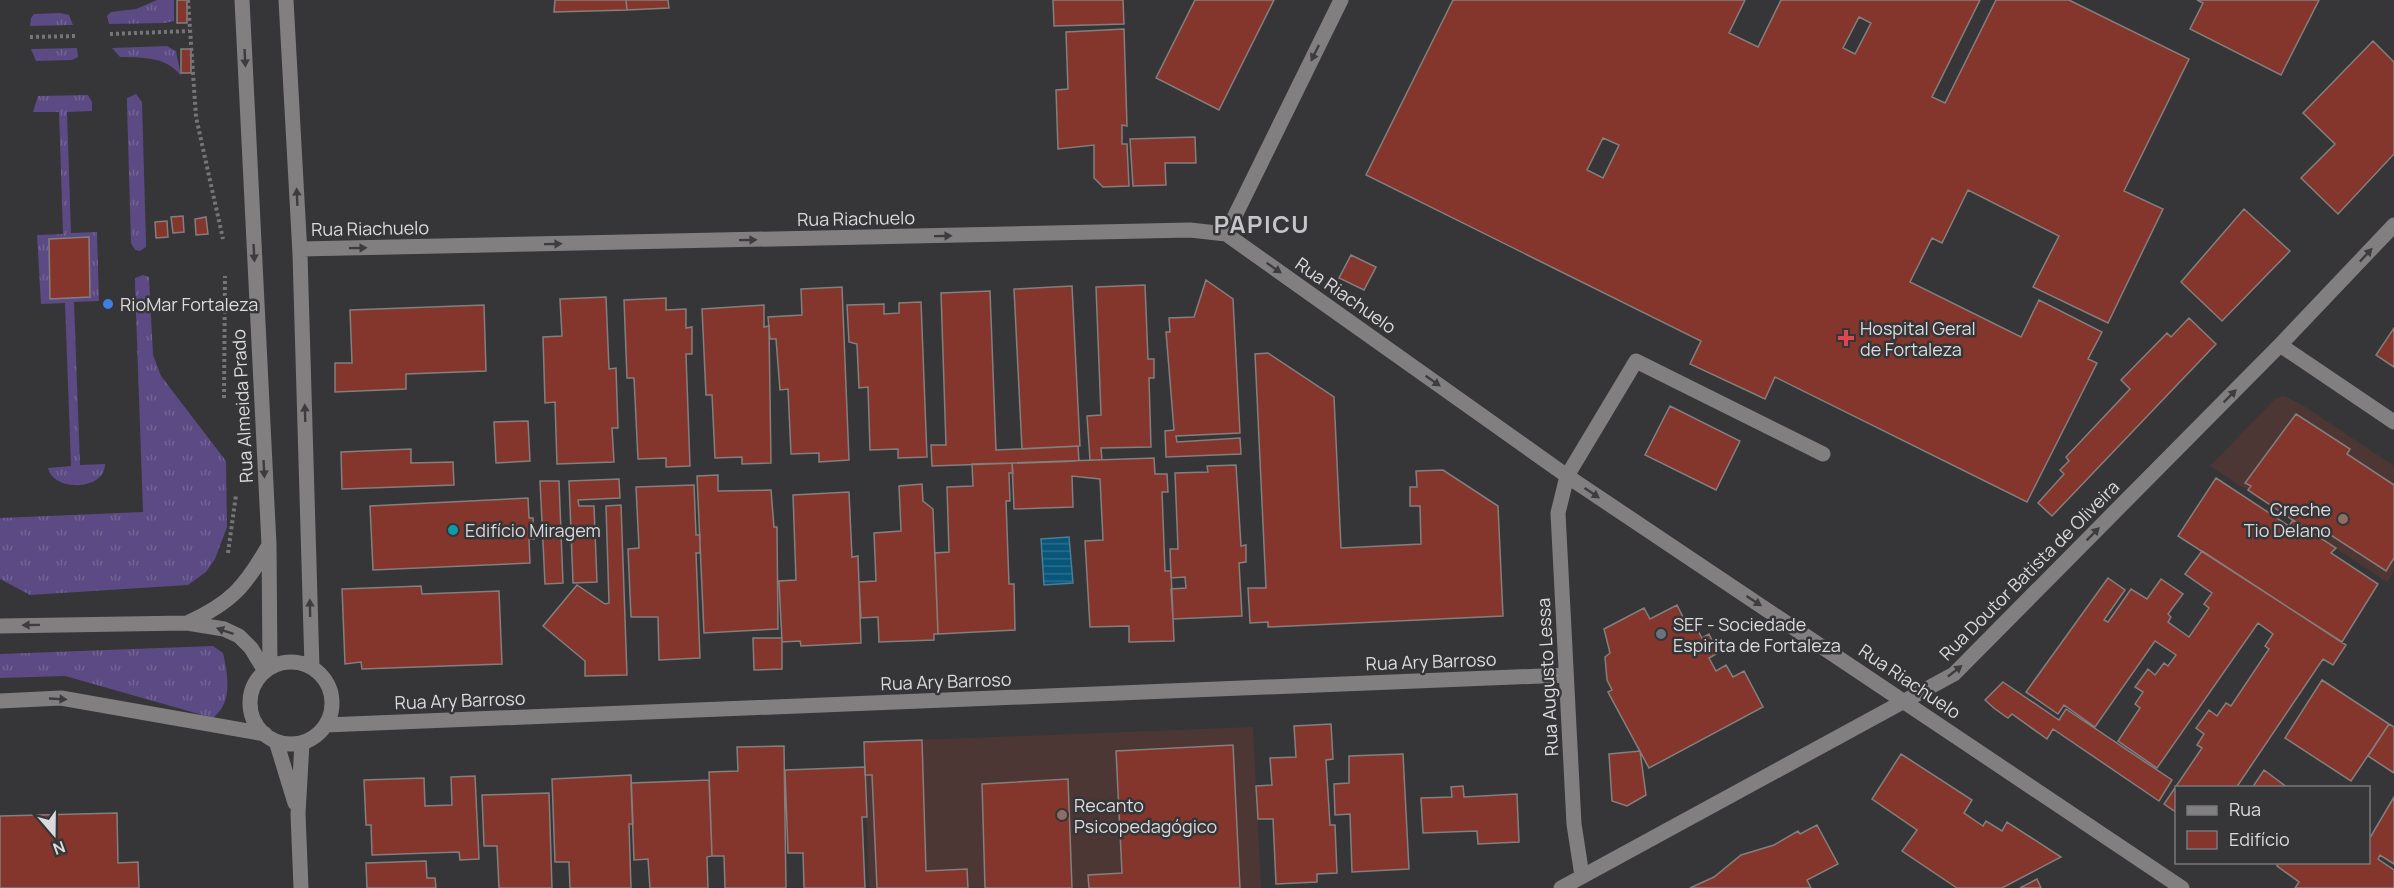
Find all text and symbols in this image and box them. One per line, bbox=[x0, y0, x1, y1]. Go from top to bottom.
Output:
one-way arrow bbox=[1311, 44, 1320, 61]
one-way arrow bbox=[241, 49, 250, 68]
one-way arrow bbox=[292, 188, 301, 207]
street label: Rua Riachuelo bbox=[797, 205, 915, 231]
district label: PAPICU bbox=[1214, 207, 1310, 240]
street label: Rua Riachuelo bbox=[311, 215, 429, 241]
one-way arrow bbox=[934, 231, 953, 240]
one-way arrow bbox=[739, 235, 758, 244]
one-way arrow bbox=[544, 239, 563, 249]
one-way arrow bbox=[349, 243, 368, 253]
one-way arrow bbox=[250, 244, 259, 263]
one-way arrow bbox=[2358, 249, 2372, 263]
street label: Rua Riachuelo bbox=[1291, 251, 1401, 339]
one-way arrow bbox=[1265, 262, 1281, 274]
place label: RioMar Fortaleza bbox=[120, 292, 258, 316]
marker: RioMar Fortaleza bbox=[101, 297, 115, 311]
place label: Hospital Geral de Fortaleza bbox=[1860, 316, 1976, 361]
street label: Rua Almeida Prado bbox=[226, 329, 258, 483]
marker: Hospital Geral de Fortaleza bbox=[1837, 329, 1855, 347]
one-way arrow bbox=[1425, 374, 1440, 386]
one-way arrow bbox=[2223, 389, 2237, 403]
one-way arrow bbox=[300, 404, 309, 423]
one-way arrow bbox=[260, 460, 269, 479]
street label: Rua Doutor Batista de Oliveira bbox=[1934, 475, 2124, 665]
one-way arrow bbox=[1584, 487, 1600, 499]
place label: Creche Tio Delano bbox=[2244, 497, 2331, 542]
marker: Creche Tio Delano bbox=[2336, 512, 2350, 526]
place label: Edifício Miragem bbox=[465, 518, 601, 542]
marker: Edifício Miragem bbox=[446, 523, 460, 537]
one-way arrow bbox=[2086, 527, 2100, 542]
one-way arrow bbox=[1746, 596, 1762, 607]
street label: Rua Augusto Lessa bbox=[1531, 597, 1563, 757]
one-way arrow bbox=[305, 599, 315, 618]
place label: SEF - Sociedade Espirita de Fortaleza bbox=[1673, 612, 1841, 657]
one-way arrow bbox=[22, 620, 41, 629]
one-way arrow bbox=[216, 625, 234, 635]
marker: SEF - Sociedade Espirita de Fortaleza bbox=[1654, 627, 1668, 641]
street label: Rua Riachuelo bbox=[1854, 638, 1966, 724]
street label: Rua Ary Barroso bbox=[1365, 647, 1497, 675]
one-way arrow bbox=[1947, 665, 1963, 678]
street label: Rua Ary Barroso bbox=[880, 667, 1012, 695]
street label: Rua Ary Barroso bbox=[394, 686, 526, 714]
one-way arrow bbox=[49, 694, 68, 703]
legend bbox=[2175, 786, 2370, 864]
place label: Recanto Psicopedagógico bbox=[1074, 793, 1217, 838]
text: Rua bbox=[2229, 797, 2261, 821]
north arrow bbox=[24, 804, 84, 864]
marker: Recanto Psicopedagógico bbox=[1055, 808, 1069, 822]
text: Edifício bbox=[2229, 827, 2290, 851]
text: N bbox=[50, 836, 68, 860]

